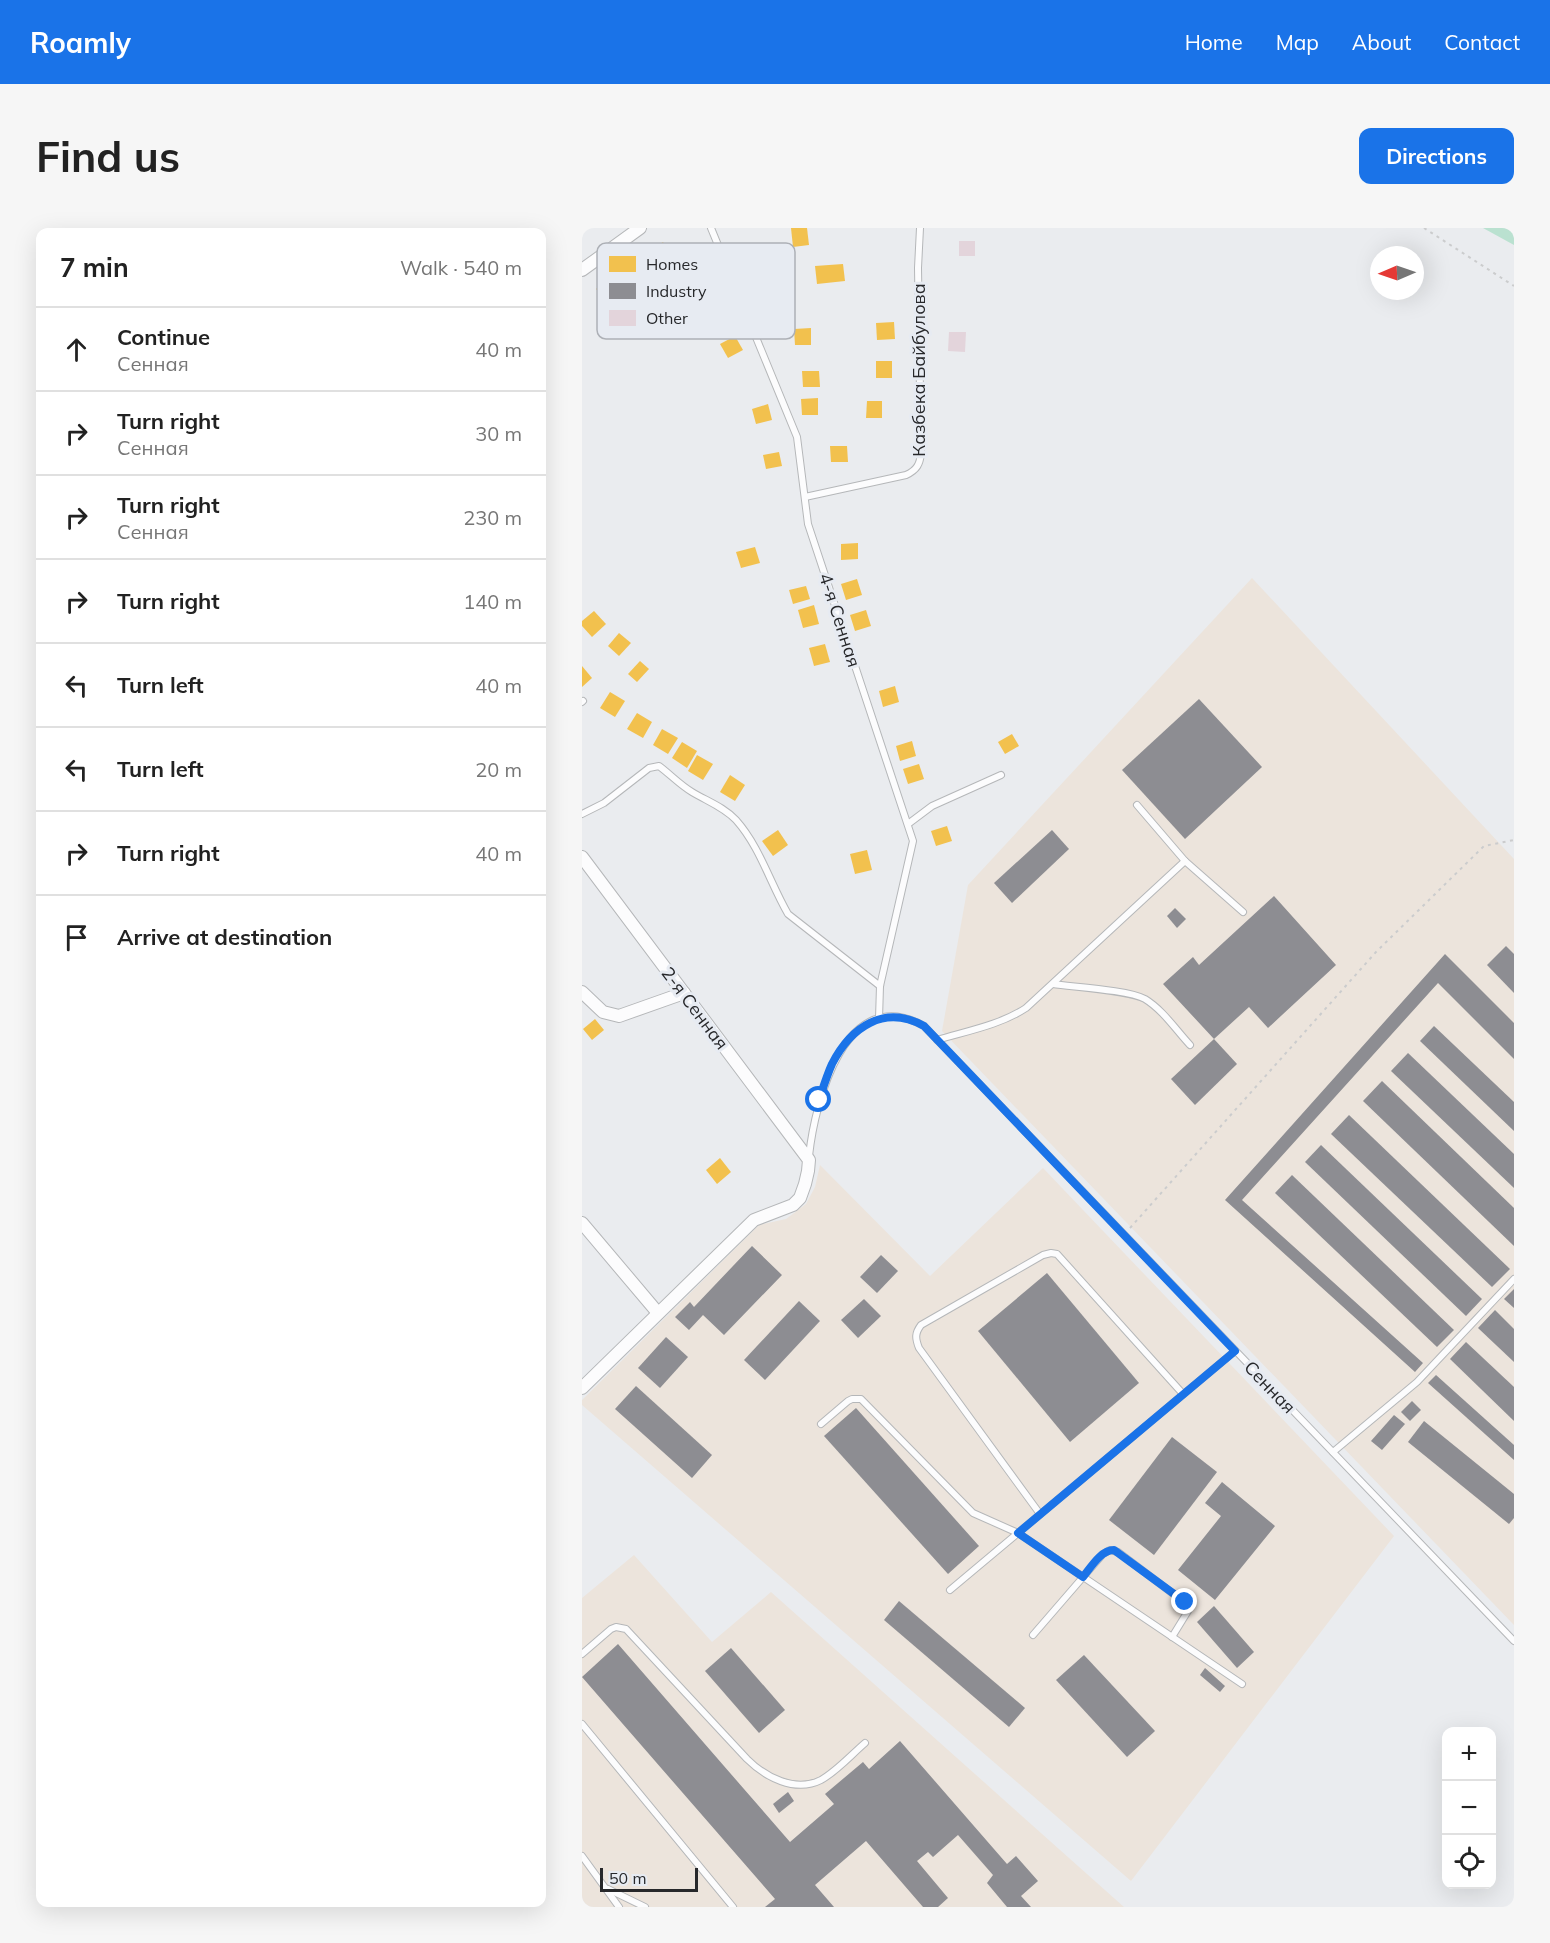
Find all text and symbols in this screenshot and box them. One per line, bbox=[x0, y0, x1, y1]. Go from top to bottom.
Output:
text: Roamly bbox=[30, 25, 131, 60]
text: Home bbox=[1185, 29, 1243, 55]
text: Map bbox=[1276, 29, 1319, 55]
text: About bbox=[1352, 29, 1411, 55]
text: Contact bbox=[1444, 29, 1520, 55]
button: Directions bbox=[1359, 128, 1514, 184]
text: Find us bbox=[36, 130, 180, 183]
legend bbox=[597, 243, 795, 339]
north arrow bbox=[1370, 246, 1424, 300]
text: 7 min bbox=[60, 251, 129, 284]
text: Homes bbox=[646, 254, 698, 274]
text: Walk · 540 m bbox=[400, 255, 522, 280]
text: Industry bbox=[646, 281, 707, 301]
street label: Казбека Байбулова bbox=[907, 283, 930, 457]
text: Other bbox=[646, 308, 688, 328]
text: Continue bbox=[117, 323, 210, 351]
icon: ahead bbox=[60, 333, 93, 366]
text: 40 m bbox=[475, 337, 522, 362]
text: Сенная bbox=[117, 351, 189, 376]
text: Turn right bbox=[117, 407, 220, 435]
icon: right bbox=[60, 417, 93, 450]
text: 30 m bbox=[475, 421, 522, 446]
text: Сенная bbox=[117, 435, 189, 460]
text: Turn right bbox=[117, 491, 220, 519]
icon: right bbox=[60, 501, 93, 534]
text: 230 m bbox=[463, 505, 522, 530]
text: Сенная bbox=[117, 519, 189, 544]
street label: 4-я Сенная bbox=[814, 570, 866, 670]
icon: right bbox=[60, 585, 93, 618]
text: Turn right bbox=[117, 587, 220, 615]
text: 140 m bbox=[463, 589, 522, 614]
icon: left bbox=[60, 669, 93, 702]
text: Turn left bbox=[117, 671, 204, 699]
text: 40 m bbox=[475, 673, 522, 698]
icon: left bbox=[60, 753, 93, 786]
text: Turn left bbox=[117, 755, 204, 783]
text: 20 m bbox=[475, 757, 522, 782]
icon: right bbox=[60, 837, 93, 870]
text: Turn right bbox=[117, 839, 220, 867]
text: 40 m bbox=[475, 841, 522, 866]
icon: arrive bbox=[60, 921, 93, 954]
text: Arrive at destination bbox=[117, 923, 332, 951]
street label: 2-я Сенная bbox=[656, 962, 734, 1054]
route start bbox=[805, 1086, 831, 1112]
street label: Сенная bbox=[1239, 1356, 1301, 1418]
route end bbox=[1171, 1588, 1197, 1614]
map controls bbox=[1442, 1727, 1496, 1889]
button: + bbox=[1442, 1727, 1496, 1781]
button: − bbox=[1442, 1781, 1496, 1835]
button: locate bbox=[1442, 1835, 1496, 1889]
scale bar bbox=[600, 1865, 698, 1892]
text: 50 m bbox=[609, 1868, 646, 1888]

